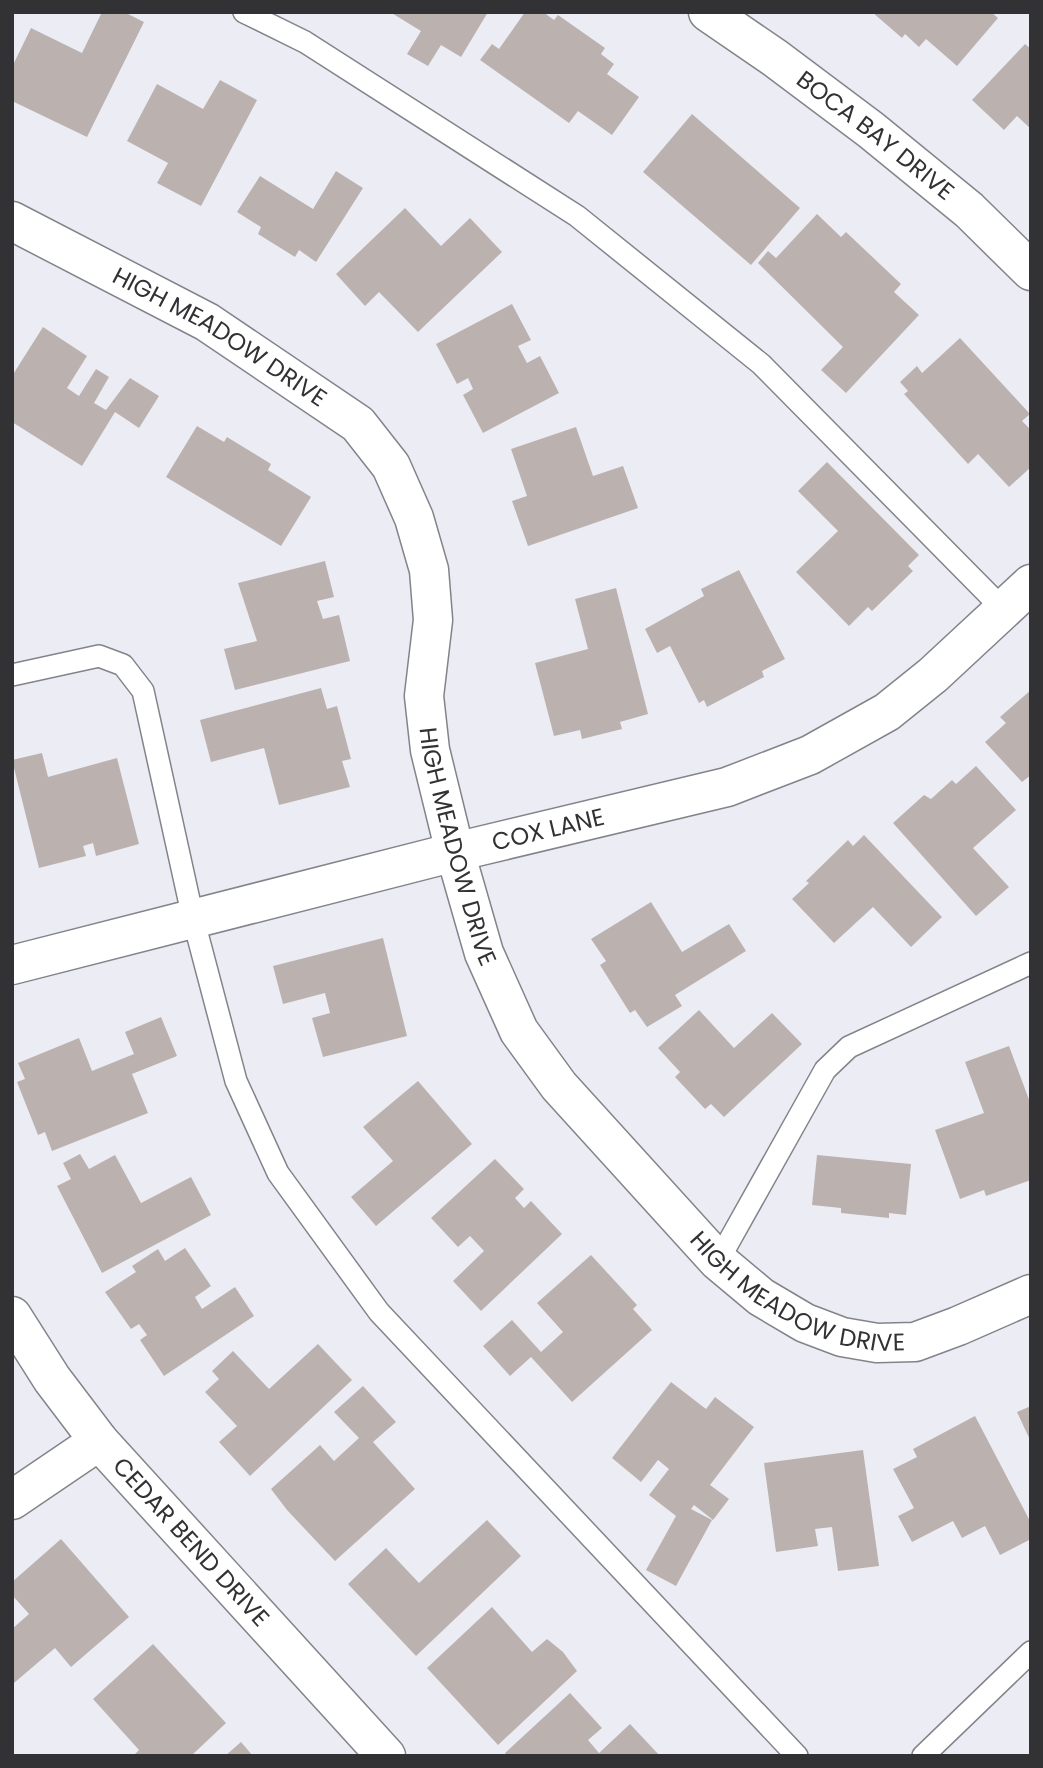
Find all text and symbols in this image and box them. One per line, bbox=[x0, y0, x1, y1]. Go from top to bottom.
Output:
street label: BOCA BAY DRIVE bbox=[790, 63, 961, 207]
street label: HIGH MEADOW DRIVE bbox=[107, 259, 333, 414]
street label: HIGH MEADOW DRIVE bbox=[412, 725, 505, 971]
street label: COX LANE bbox=[489, 800, 608, 859]
street label: HIGH MEADOW DRIVE bbox=[683, 1224, 905, 1359]
street label: CEDAR BEND DRIVE bbox=[106, 1450, 277, 1633]

